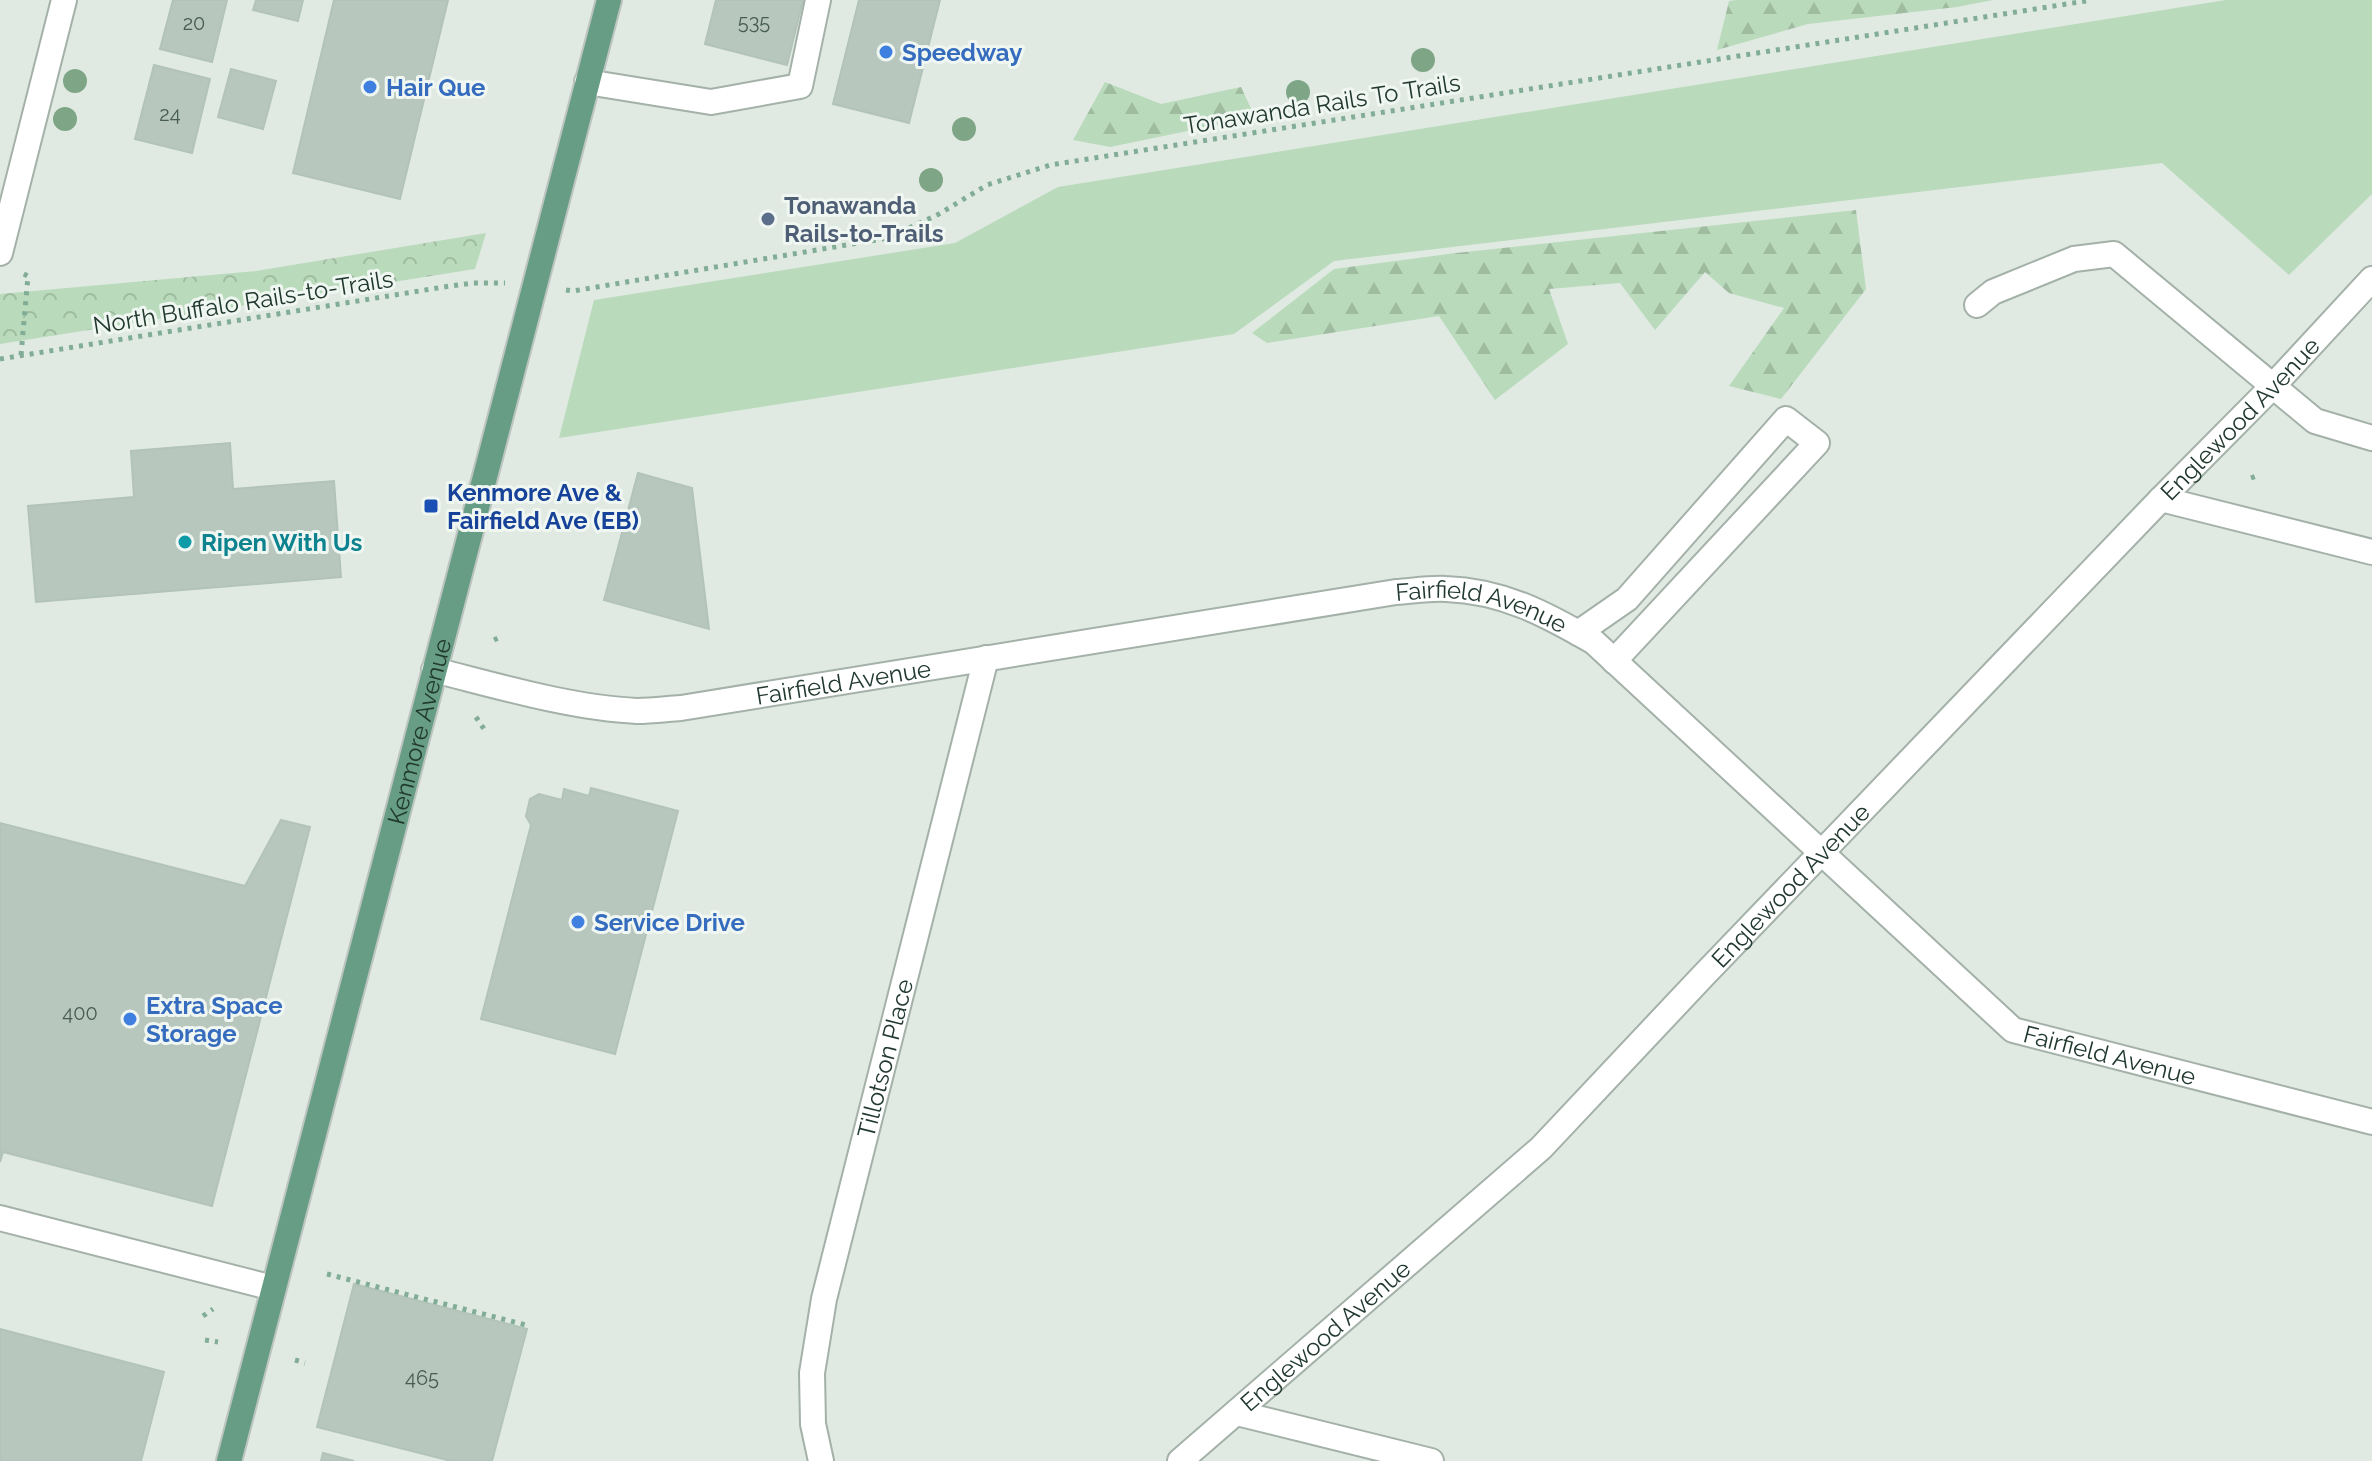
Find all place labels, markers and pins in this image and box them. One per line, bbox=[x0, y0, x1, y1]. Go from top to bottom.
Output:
place label: Speedway bbox=[902, 38, 1022, 67]
marker: Speedway bbox=[877, 43, 895, 61]
place label: Hair Que bbox=[386, 73, 485, 102]
marker: Hair Que bbox=[361, 78, 379, 96]
place label: Tonawanda Rails-to-Trails bbox=[784, 191, 944, 248]
marker: Tonawanda Rails-to-Trails bbox=[759, 210, 777, 228]
place label: Kenmore Ave & Fairfield Ave (EB) bbox=[447, 478, 639, 535]
marker: Kenmore Ave & Fairfield Ave (EB) bbox=[422, 497, 440, 515]
place label: Ripen With Us bbox=[201, 528, 363, 557]
marker: Ripen With Us bbox=[176, 533, 194, 551]
place label: Service Drive bbox=[594, 908, 745, 937]
marker: Service Drive bbox=[569, 913, 587, 931]
place label: Extra Space Storage bbox=[146, 991, 283, 1048]
marker: Extra Space Storage bbox=[121, 1010, 139, 1028]

